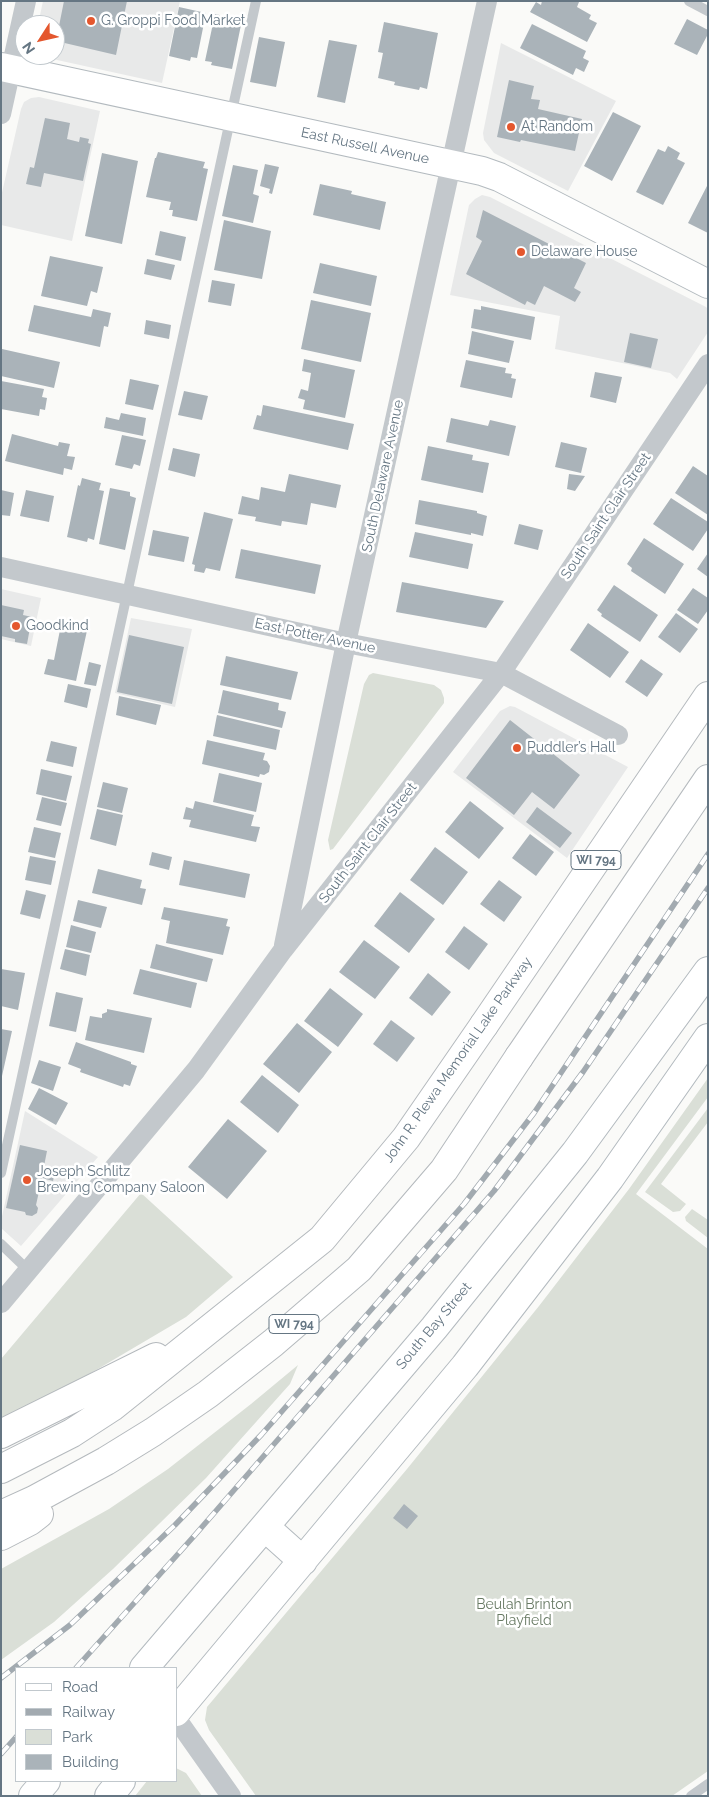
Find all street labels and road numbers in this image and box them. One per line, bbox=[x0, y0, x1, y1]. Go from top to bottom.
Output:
street label: East Russell Avenue bbox=[299, 124, 431, 168]
street label: South Delaware Avenue bbox=[359, 398, 407, 554]
street label: South Saint Clair Street bbox=[558, 450, 654, 582]
street label: East Potter Avenue bbox=[253, 615, 377, 657]
street label: South Saint Clair Street bbox=[316, 779, 420, 907]
road number: WI 794 bbox=[571, 850, 621, 870]
street label: John R. Plewa Memorial Lake Parkway bbox=[380, 954, 536, 1166]
street label: South Bay Street bbox=[393, 1279, 475, 1373]
road number: WI 794 bbox=[269, 1315, 319, 1334]

